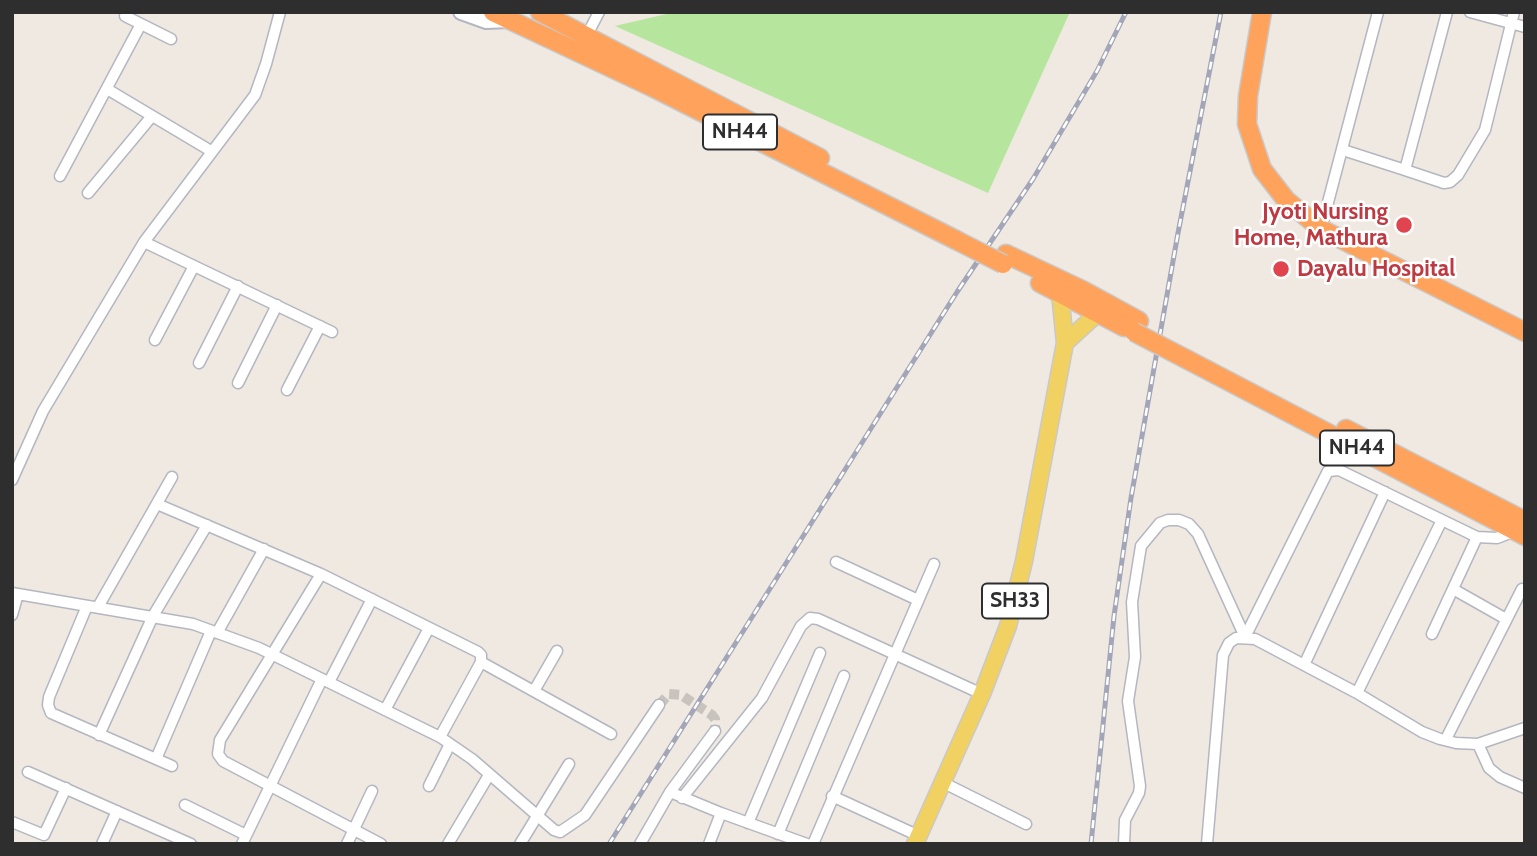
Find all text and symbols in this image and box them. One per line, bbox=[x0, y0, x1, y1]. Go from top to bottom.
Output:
road number: NH44 bbox=[703, 114, 777, 150]
place label: Jyoti Nursing Home, Mathura bbox=[1234, 198, 1388, 252]
marker: Jyoti Nursing Home, Mathura bbox=[1394, 215, 1414, 235]
place label: Dayalu Hospital bbox=[1297, 255, 1455, 283]
marker: Dayalu Hospital bbox=[1271, 259, 1291, 279]
road number: NH44 bbox=[1320, 430, 1394, 466]
road number: SH33 bbox=[982, 584, 1048, 618]

